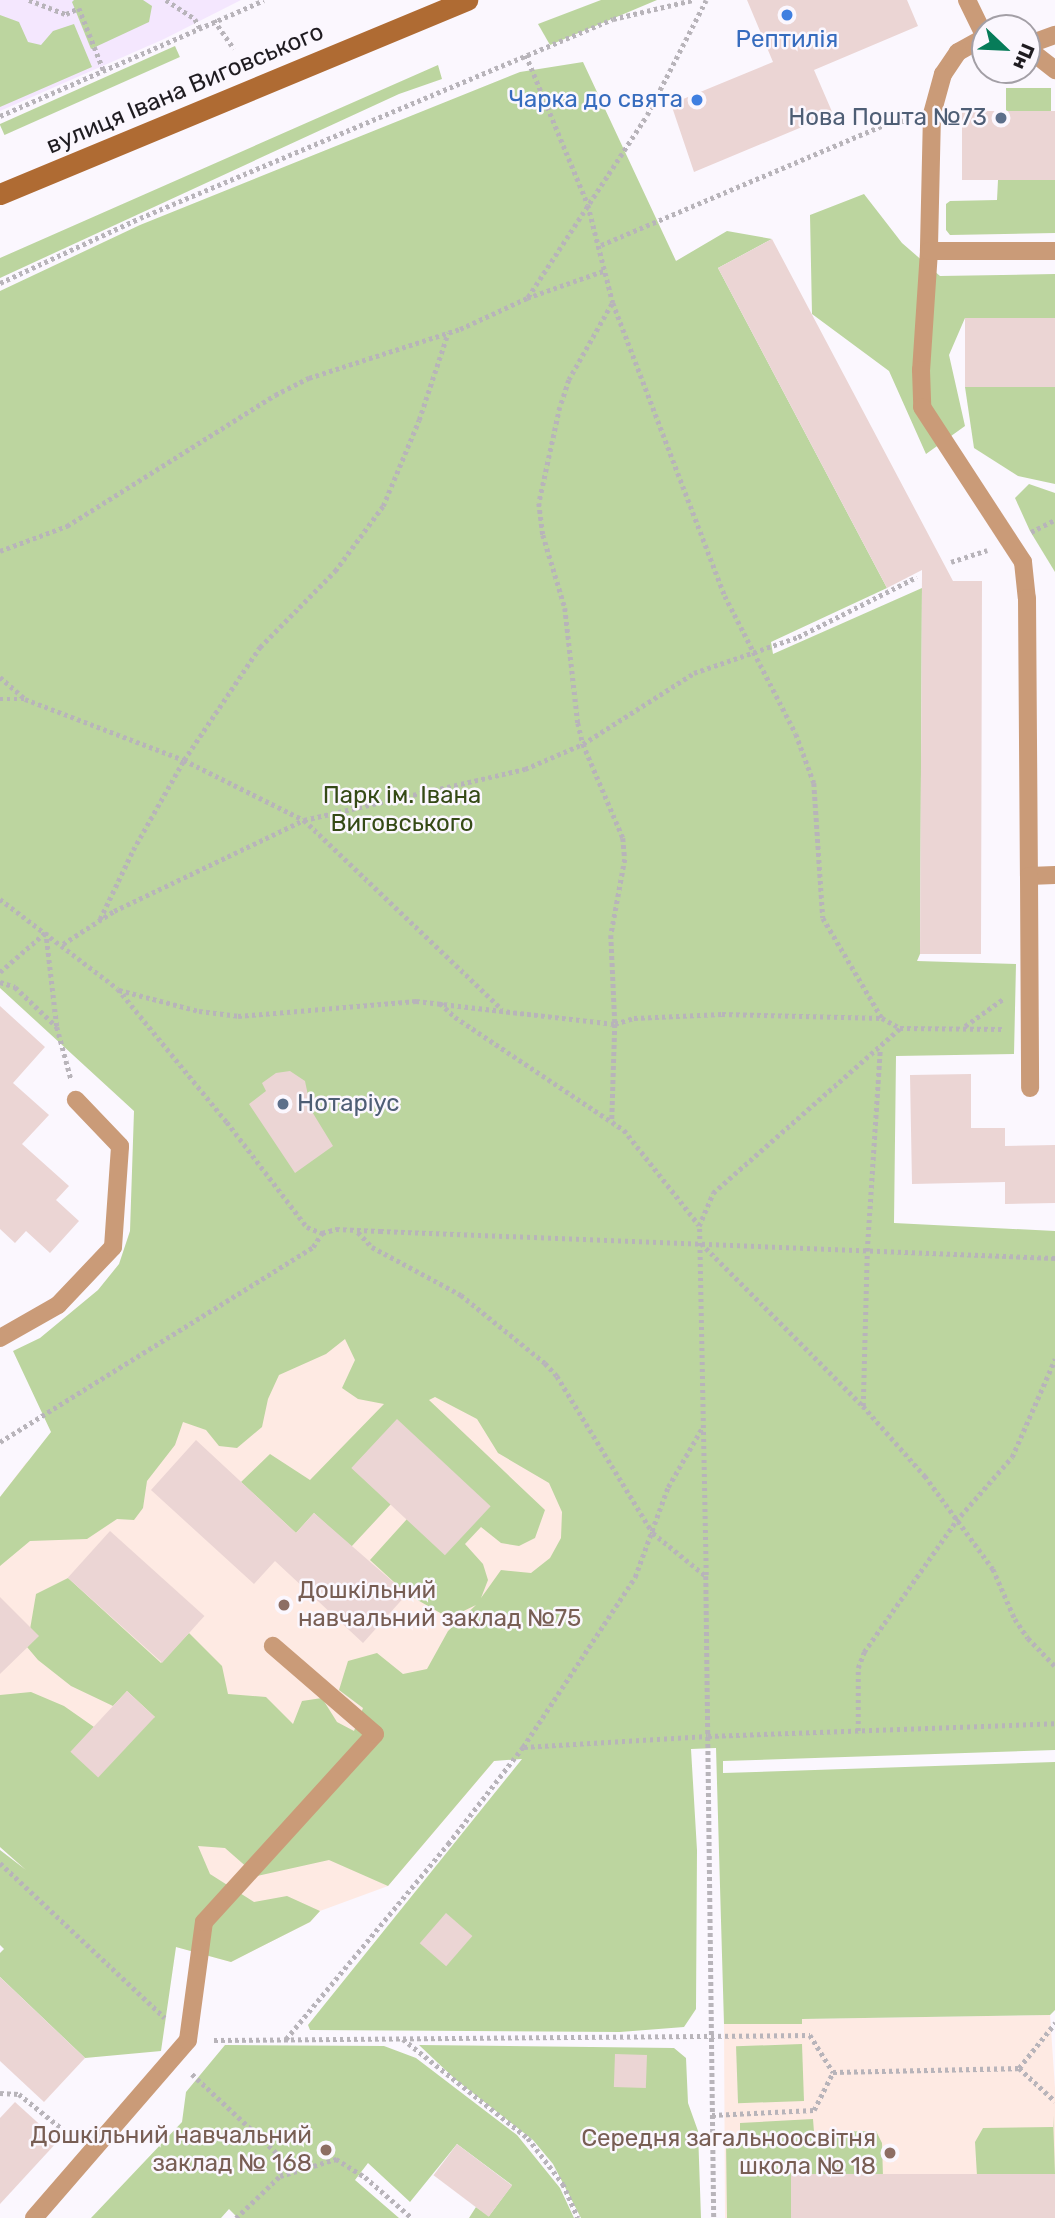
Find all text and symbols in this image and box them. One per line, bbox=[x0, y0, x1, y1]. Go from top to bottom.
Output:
marker: Рептилія bbox=[779, 7, 795, 23]
north arrow bbox=[971, 14, 1041, 84]
street label: вулиця Івана Виговського bbox=[42, 17, 328, 161]
place label: Рептилія bbox=[736, 26, 838, 54]
text: Пн bbox=[1008, 40, 1040, 73]
place label: Чарка до свята bbox=[508, 86, 683, 114]
marker: Чарка до свята bbox=[689, 92, 705, 108]
place label: Нова Пошта №73 bbox=[788, 104, 987, 132]
marker: Нова Пошта №73 bbox=[993, 110, 1009, 126]
park label: Парк ім. Івана Виговського bbox=[323, 782, 481, 838]
place label: Нотаріус bbox=[297, 1090, 400, 1118]
marker: Нотаріус bbox=[275, 1096, 291, 1112]
place label: Дошкільний навчальний заклад №75 bbox=[298, 1577, 581, 1633]
marker: Дошкільний навчальний заклад №75 bbox=[276, 1597, 292, 1613]
place label: Дошкільний навчальний заклад № 168 bbox=[30, 2122, 312, 2178]
place label: Середня загальноосвітня школа № 18 bbox=[581, 2125, 876, 2181]
marker: Дошкільний навчальний заклад № 168 bbox=[318, 2142, 334, 2158]
marker: Середня загальноосвітня школа № 18 bbox=[882, 2145, 898, 2161]

